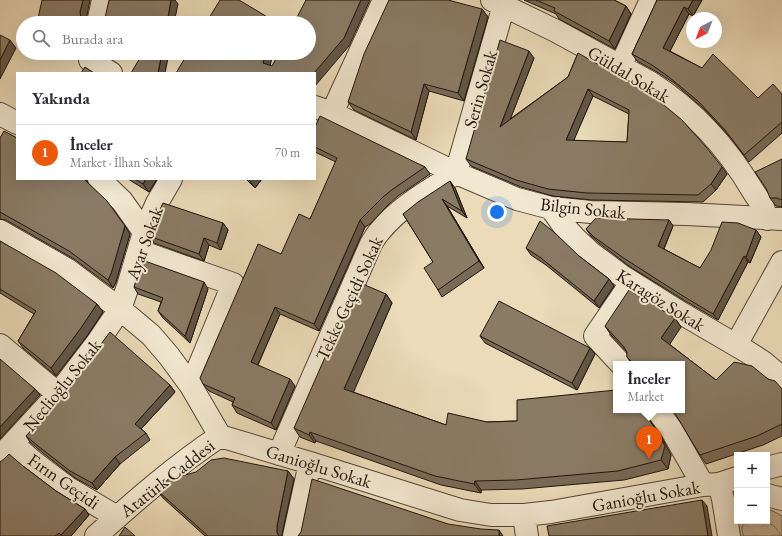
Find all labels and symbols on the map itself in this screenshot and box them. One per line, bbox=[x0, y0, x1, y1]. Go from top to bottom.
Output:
north arrow bbox=[686, 12, 722, 48]
street label: Güldal Sokak bbox=[584, 40, 675, 108]
street label: Serin Sokak bbox=[458, 47, 502, 131]
street label: Bilgin Sokak bbox=[539, 192, 627, 224]
your location bbox=[487, 202, 507, 222]
street label: Ayar Sokak bbox=[120, 203, 168, 284]
street label: Tekke Geçidi Sokak bbox=[310, 232, 388, 364]
street label: Karagöz Sokak bbox=[612, 264, 710, 337]
street label: Neclioğlu Sokak bbox=[18, 334, 107, 436]
pin: 1 bbox=[636, 426, 662, 459]
street label: Atatürk Caddesi bbox=[114, 434, 219, 523]
street label: Ganioğlu Sokak bbox=[263, 439, 375, 493]
street label: Fırın Geçidi bbox=[24, 448, 105, 514]
street label: Ganioğlu Sokak bbox=[590, 475, 702, 517]

